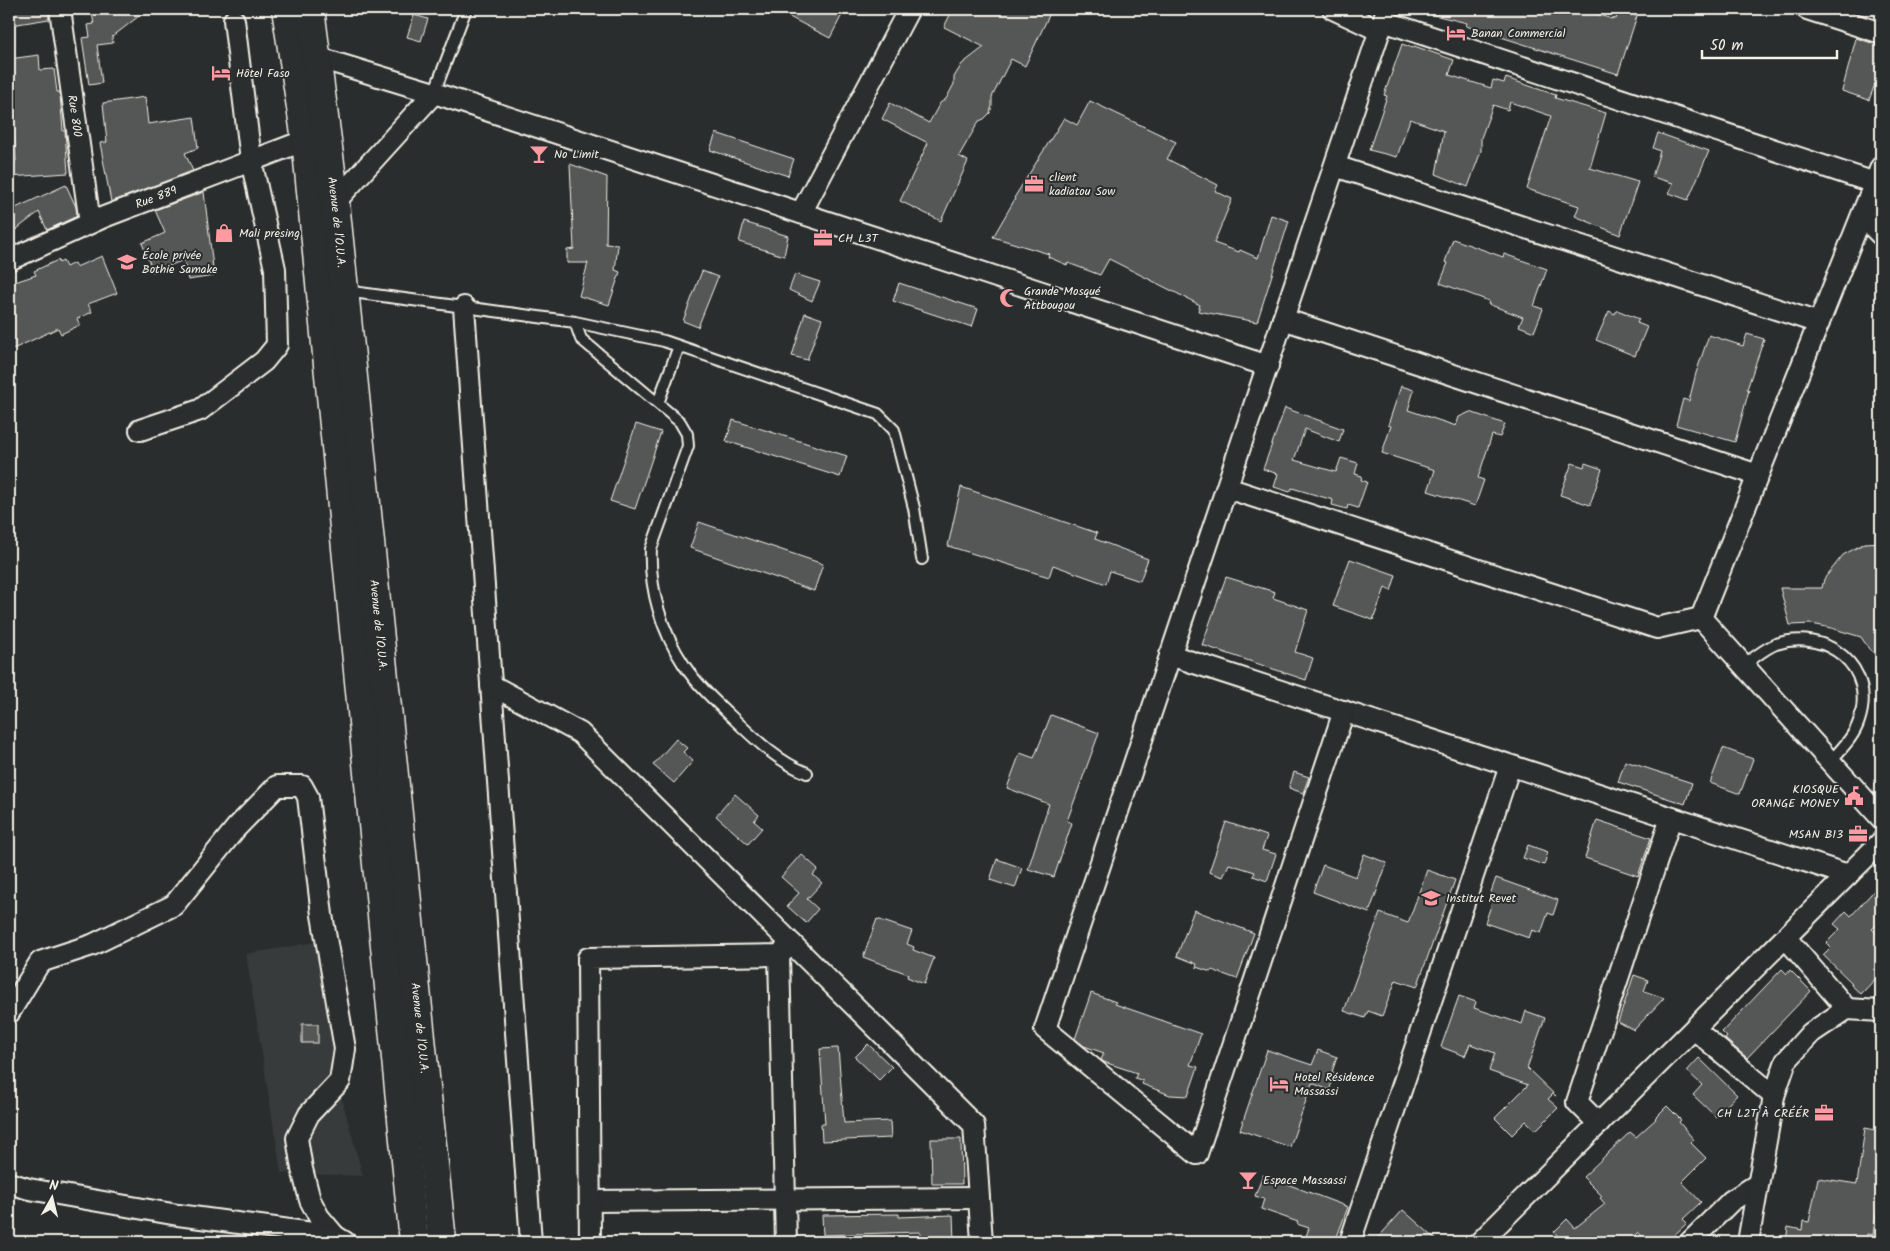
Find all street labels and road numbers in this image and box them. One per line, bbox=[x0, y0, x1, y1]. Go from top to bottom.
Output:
street label: Rue 800 bbox=[62, 94, 87, 138]
street label: Avenue de l'O.U.A. bbox=[322, 176, 351, 269]
street label: Rue 889 bbox=[133, 181, 180, 214]
street label: Avenue de l'O.U.A. bbox=[364, 579, 392, 672]
street label: Avenue de l'O.U.A. bbox=[405, 982, 434, 1075]

